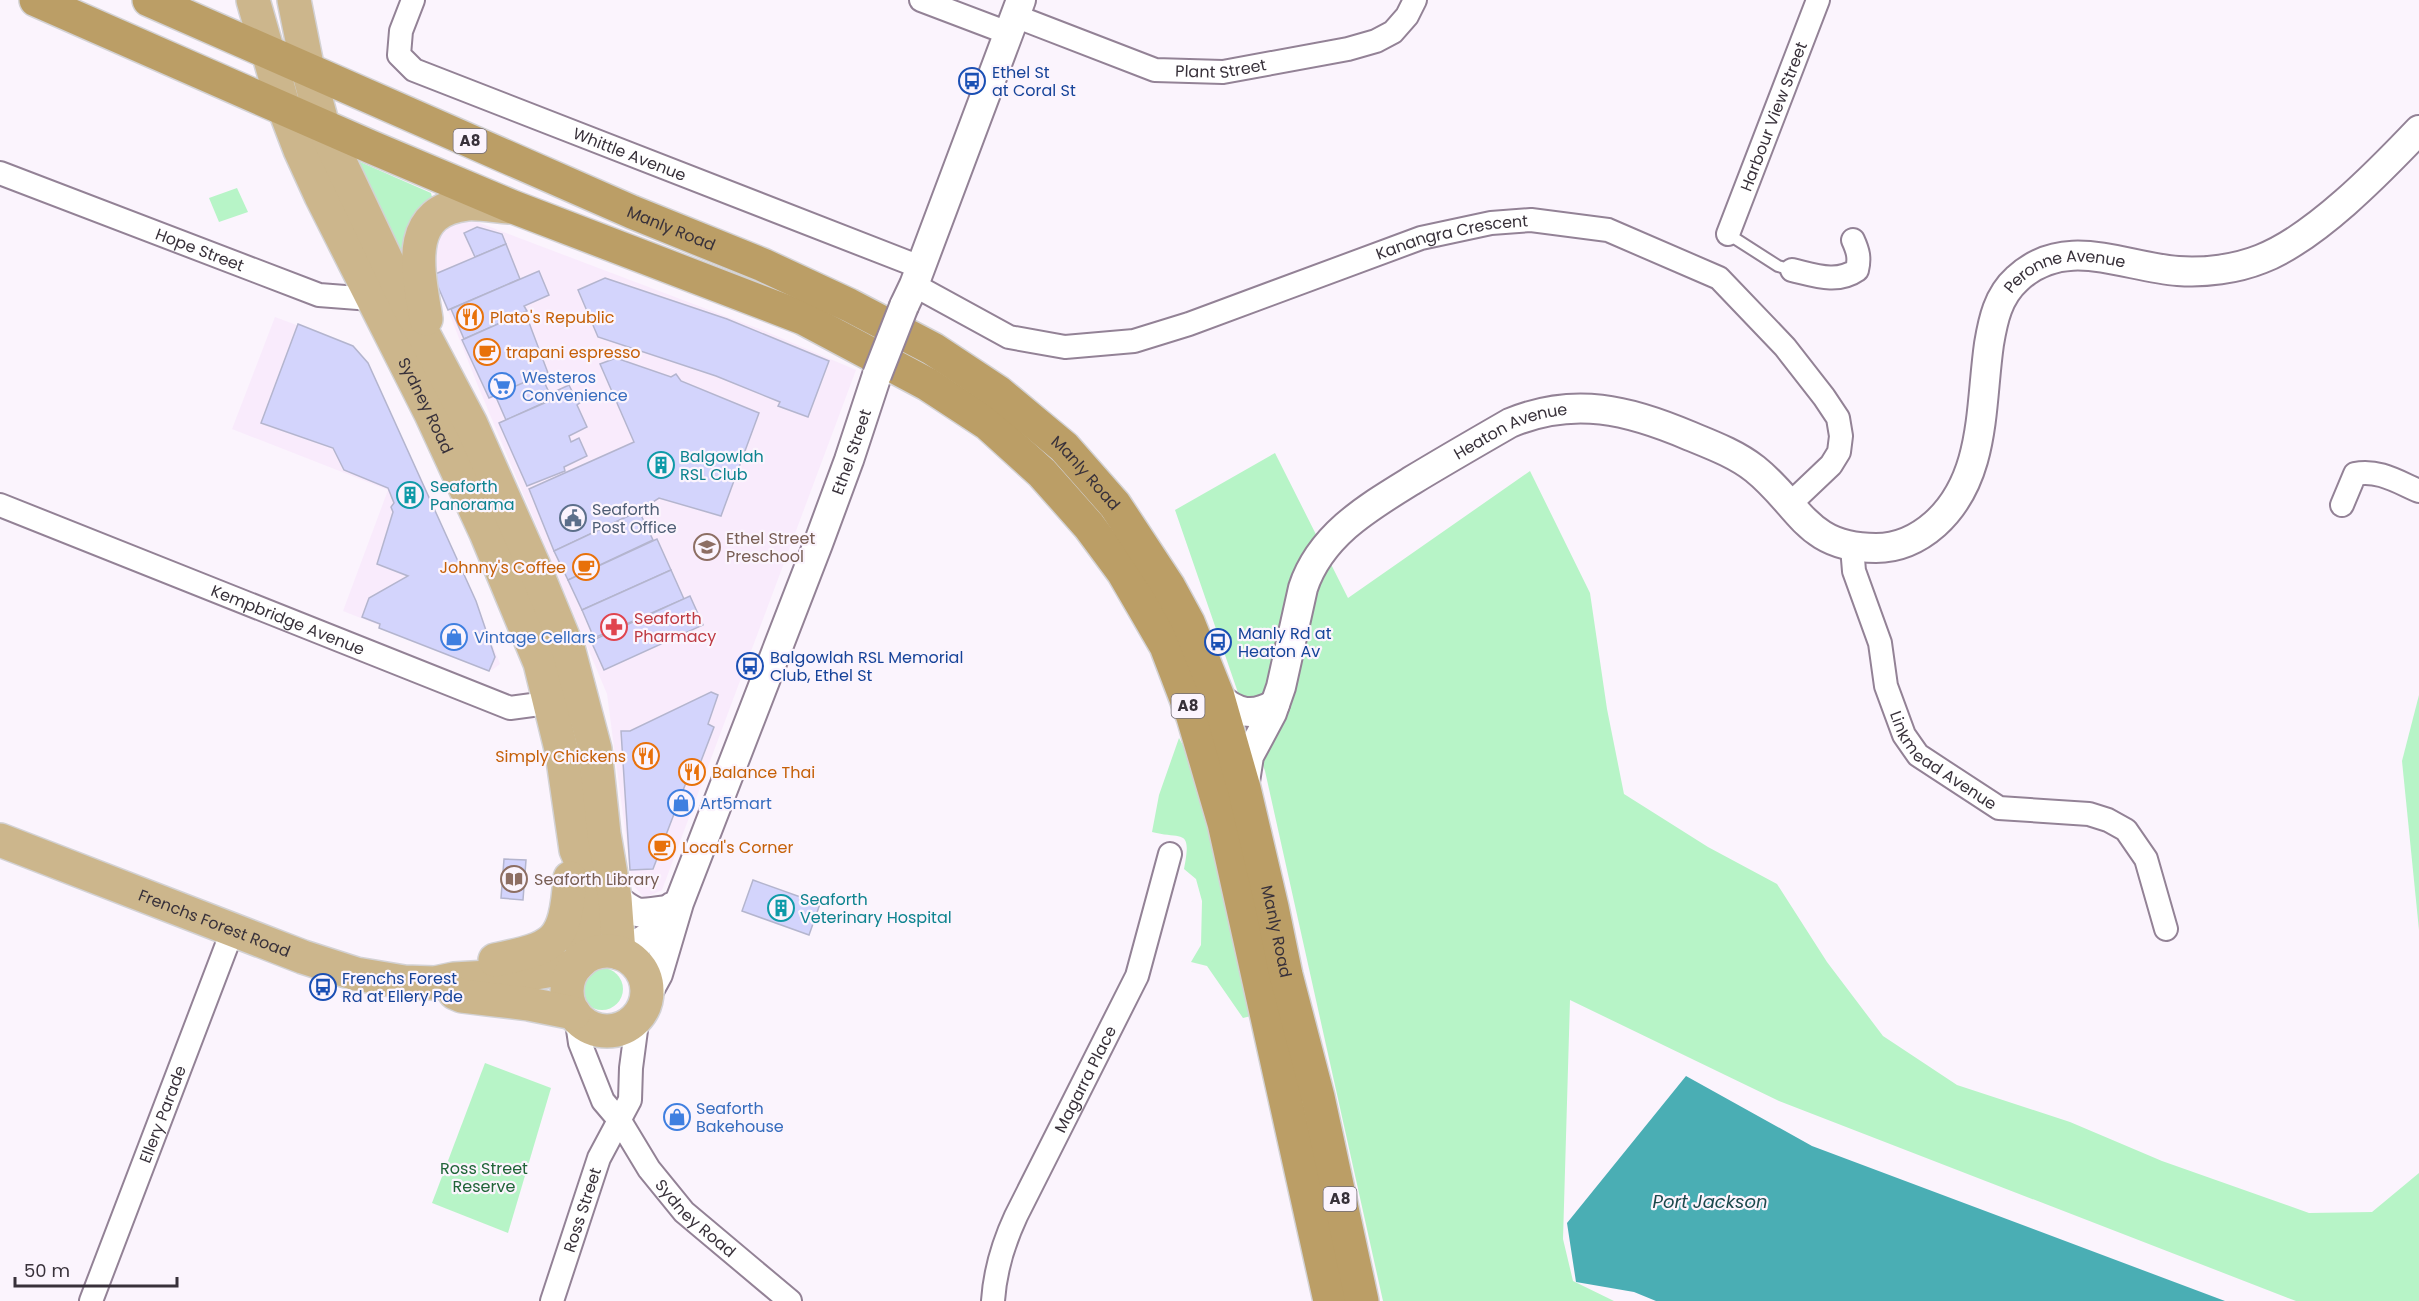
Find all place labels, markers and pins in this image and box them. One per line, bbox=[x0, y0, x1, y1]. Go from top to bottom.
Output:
place label: Ethel St at Coral St bbox=[992, 61, 1076, 102]
bus stop icon: Ethel St at Coral St bbox=[957, 66, 987, 96]
restaurant icon: Plato's Republic bbox=[455, 302, 485, 332]
place label: Plato's Republic bbox=[490, 306, 615, 329]
cafe icon: trapani espresso bbox=[472, 337, 502, 367]
place label: trapani espresso bbox=[506, 341, 641, 364]
place label: Westeros Convenience bbox=[522, 366, 628, 407]
supermarket icon: Westeros Convenience bbox=[487, 371, 517, 401]
place label: Balgowlah RSL Club bbox=[680, 445, 764, 486]
building icon: Balgowlah RSL Club bbox=[646, 450, 676, 480]
place label: Seaforth Panorama bbox=[430, 475, 515, 516]
building icon: Seaforth Panorama bbox=[395, 480, 425, 510]
place label: Seaforth Post Office bbox=[592, 498, 677, 539]
public building icon: Seaforth Post Office bbox=[558, 503, 588, 533]
place label: Ethel Street Preschool bbox=[726, 527, 815, 568]
school or university icon: Ethel Street Preschool bbox=[692, 532, 722, 562]
cafe icon: Johnny's Coffee bbox=[571, 552, 601, 582]
place label: Johnny's Coffee bbox=[439, 556, 566, 579]
place label: Seaforth Pharmacy bbox=[634, 607, 716, 648]
pharmacy icon: Seaforth Pharmacy bbox=[599, 612, 629, 642]
shop icon: Vintage Cellars bbox=[439, 622, 469, 652]
place label: Manly Rd at Heaton Av bbox=[1238, 622, 1332, 663]
place label: Vintage Cellars bbox=[474, 626, 596, 649]
bus stop icon: Manly Rd at Heaton Av bbox=[1203, 627, 1233, 657]
place label: Balgowlah RSL Memorial Club, Ethel St bbox=[770, 646, 963, 687]
bus stop icon: Balgowlah RSL Memorial Club, Ethel St bbox=[735, 651, 765, 681]
restaurant icon: Simply Chickens bbox=[631, 741, 661, 771]
place label: Simply Chickens bbox=[495, 745, 626, 768]
restaurant icon: Balance Thai bbox=[677, 757, 707, 787]
place label: Balance Thai bbox=[712, 761, 815, 784]
shop icon: Art5mart bbox=[666, 788, 696, 818]
place label: Art5mart bbox=[700, 792, 772, 815]
cafe icon: Local's Corner bbox=[647, 832, 677, 862]
place label: Local's Corner bbox=[682, 836, 794, 859]
library icon: Seaforth Library bbox=[499, 864, 529, 894]
place label: Seaforth Library bbox=[534, 868, 659, 891]
place label: Seaforth Veterinary Hospital bbox=[800, 888, 952, 929]
building icon: Seaforth Veterinary Hospital bbox=[766, 893, 796, 923]
place label: Frenchs Forest Rd at Ellery Pde bbox=[342, 967, 463, 1008]
bus stop icon: Frenchs Forest Rd at Ellery Pde bbox=[308, 972, 338, 1002]
place label: Seaforth Bakehouse bbox=[696, 1097, 784, 1138]
shop icon: Seaforth Bakehouse bbox=[662, 1102, 692, 1132]

